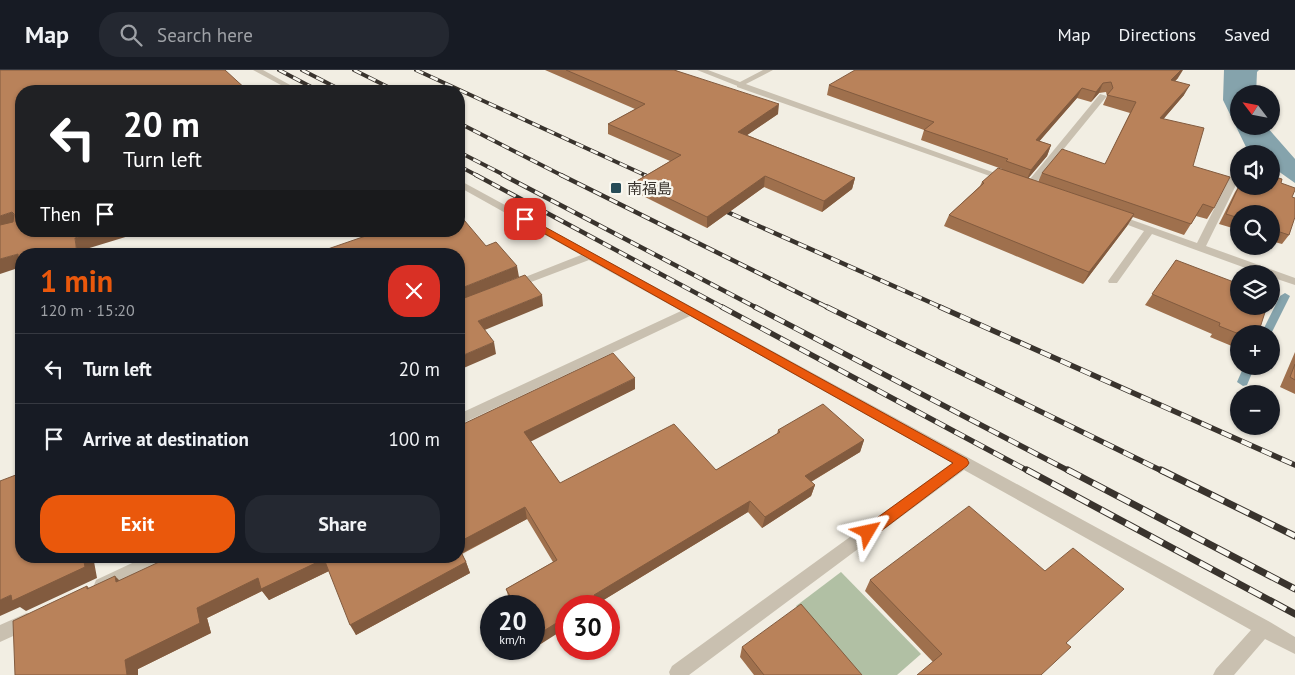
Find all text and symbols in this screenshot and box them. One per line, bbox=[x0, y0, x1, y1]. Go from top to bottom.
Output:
search box bbox=[99, 12, 449, 57]
text: Map bbox=[25, 19, 69, 50]
icon: search bbox=[117, 21, 145, 49]
text: Search here bbox=[157, 23, 253, 47]
text: Map bbox=[1058, 23, 1090, 46]
text: Directions bbox=[1118, 23, 1196, 46]
text: Saved bbox=[1224, 23, 1270, 46]
north arrow bbox=[1230, 85, 1280, 135]
map controls bbox=[1230, 85, 1280, 435]
text: 20 m bbox=[123, 101, 200, 147]
icon: left bbox=[40, 105, 105, 170]
text: Turn left bbox=[123, 145, 202, 173]
button: sound bbox=[1230, 145, 1280, 195]
place label: 南福島 bbox=[627, 179, 672, 198]
marker: 南福島 bbox=[609, 181, 623, 195]
pin bbox=[504, 198, 546, 240]
icon: arrive bbox=[91, 200, 119, 228]
text: Then bbox=[40, 202, 81, 226]
icon: arrive bbox=[511, 205, 539, 233]
button: search bbox=[1230, 205, 1280, 255]
text: 1 min bbox=[40, 261, 113, 300]
button: close bbox=[388, 265, 440, 317]
button: layers bbox=[1230, 265, 1280, 315]
text: 120 m · 15:20 bbox=[40, 300, 135, 320]
button: + bbox=[1230, 325, 1280, 375]
icon: left bbox=[40, 355, 68, 383]
text: Turn left bbox=[83, 357, 152, 381]
text: 20 m bbox=[399, 357, 440, 381]
button: − bbox=[1230, 385, 1280, 435]
icon: arrive bbox=[40, 425, 68, 453]
text: Arrive at destination bbox=[83, 427, 249, 451]
text: 100 m bbox=[388, 427, 440, 451]
button: Exit bbox=[40, 495, 235, 553]
button: Share bbox=[245, 495, 440, 553]
position arrow bbox=[841, 505, 893, 557]
speed limit sign: 30 bbox=[555, 595, 620, 660]
text: 20 bbox=[498, 605, 527, 637]
text: km/h bbox=[499, 632, 526, 647]

